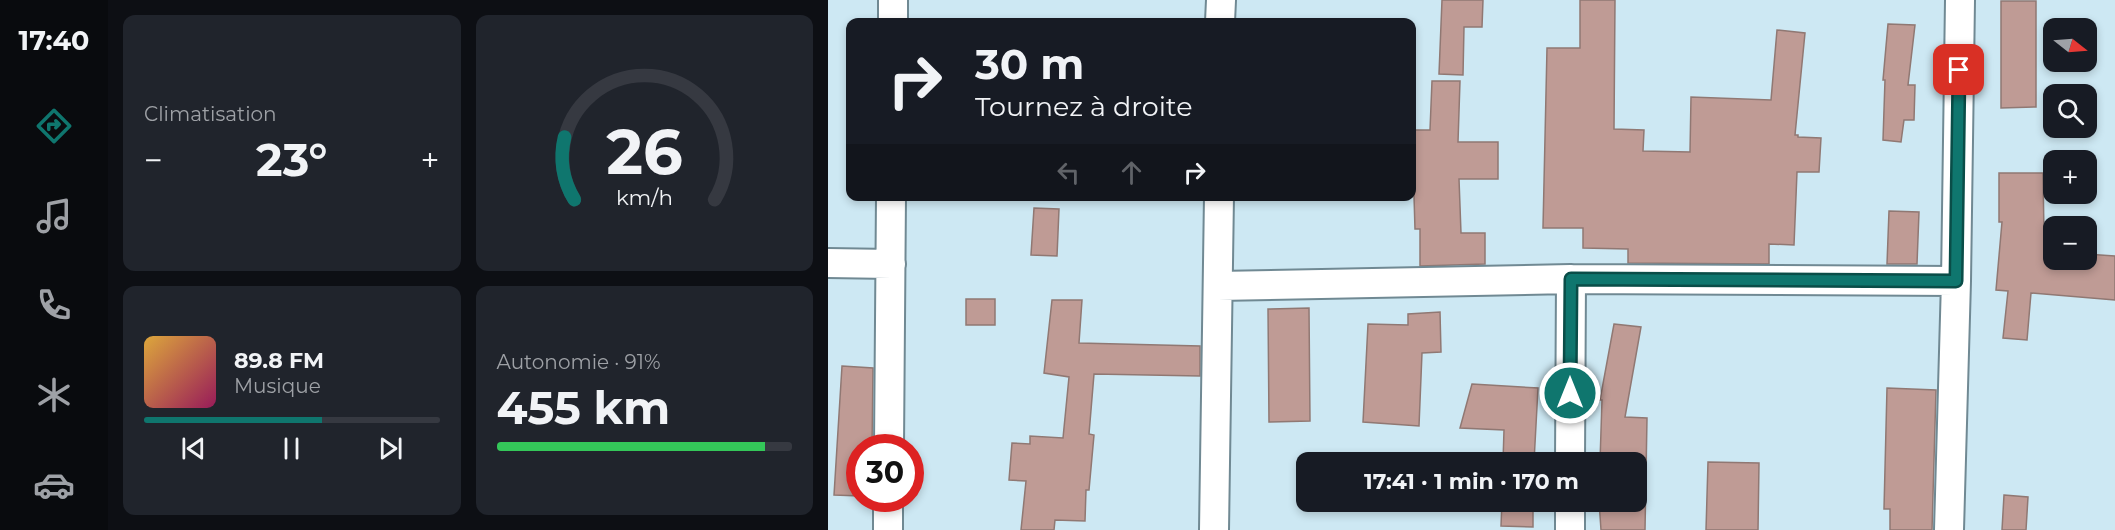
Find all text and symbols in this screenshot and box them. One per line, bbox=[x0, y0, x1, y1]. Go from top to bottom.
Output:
north arrow bbox=[2043, 18, 2097, 72]
map controls bbox=[2043, 18, 2097, 270]
text: 17:40 bbox=[19, 24, 89, 57]
text: 30 m bbox=[975, 38, 1084, 90]
icon: right bbox=[876, 42, 954, 120]
pin bbox=[1933, 44, 1984, 95]
icon: arrive bbox=[1942, 53, 1975, 86]
button: search bbox=[2043, 84, 2097, 138]
text: Tournez à droite bbox=[975, 90, 1193, 123]
text: Climatisation bbox=[144, 102, 277, 126]
icon: directions bbox=[33, 105, 75, 147]
text: 26 bbox=[606, 114, 683, 190]
text: 23° bbox=[256, 132, 327, 187]
text: − bbox=[144, 140, 163, 180]
text: + bbox=[421, 140, 439, 180]
button: + bbox=[2043, 150, 2097, 204]
icon: left bbox=[1052, 156, 1085, 189]
icon: ahead bbox=[1115, 156, 1148, 189]
icon: right bbox=[1178, 156, 1211, 189]
text: km/h bbox=[616, 184, 673, 210]
icon: music bbox=[33, 195, 75, 237]
button: − bbox=[2043, 216, 2097, 270]
icon: phone bbox=[33, 284, 75, 326]
text: 89.8 FM bbox=[234, 347, 324, 374]
text: Autonomie · 91% bbox=[497, 350, 661, 374]
position arrow bbox=[1538, 361, 1602, 425]
icon: climate bbox=[33, 374, 75, 416]
text: Musique bbox=[234, 374, 321, 398]
text: 455 km bbox=[497, 380, 670, 435]
icon: previous bbox=[177, 432, 210, 465]
icon: pause bbox=[275, 432, 308, 465]
icon: next bbox=[374, 432, 407, 465]
speed limit sign: 30 bbox=[846, 434, 924, 512]
icon: car bbox=[33, 464, 75, 506]
text: 17:41 · 1 min · 170 m bbox=[1364, 468, 1579, 495]

